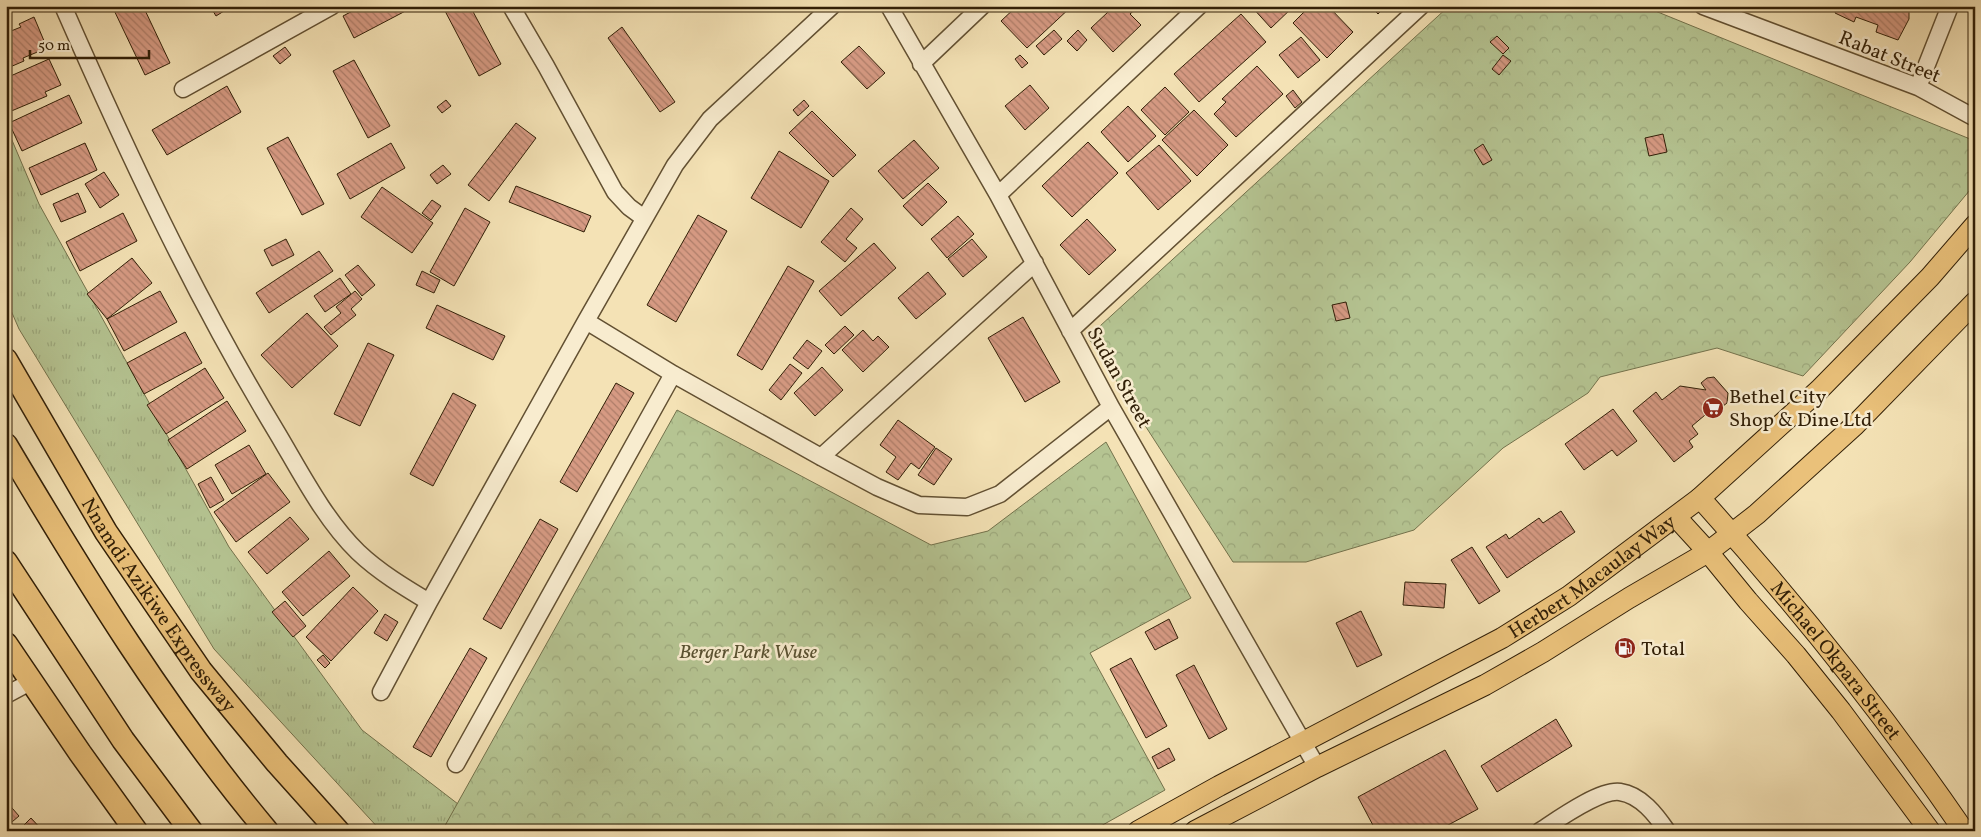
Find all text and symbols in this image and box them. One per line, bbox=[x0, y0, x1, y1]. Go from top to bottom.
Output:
street label: Rabat Street bbox=[1834, 25, 1944, 91]
scale bar bbox=[30, 28, 149, 60]
text: 50 m bbox=[38, 36, 70, 57]
street label: Sudan Street bbox=[1079, 322, 1158, 434]
place label: Bethel City Shop & Dine Ltd bbox=[1729, 384, 1872, 435]
supermarket icon: Bethel City Shop & Dine Ltd bbox=[1701, 396, 1725, 420]
street label: Nnamdi Azikiwe Expressway bbox=[73, 493, 242, 720]
street label: Herbert Macaulay Way bbox=[1503, 509, 1683, 647]
street label: Michael Okpara Street bbox=[1763, 576, 1907, 747]
fuel station icon: Total bbox=[1613, 636, 1637, 660]
place label: Total bbox=[1641, 636, 1685, 664]
park label: Berger Park Wuse bbox=[679, 639, 818, 667]

